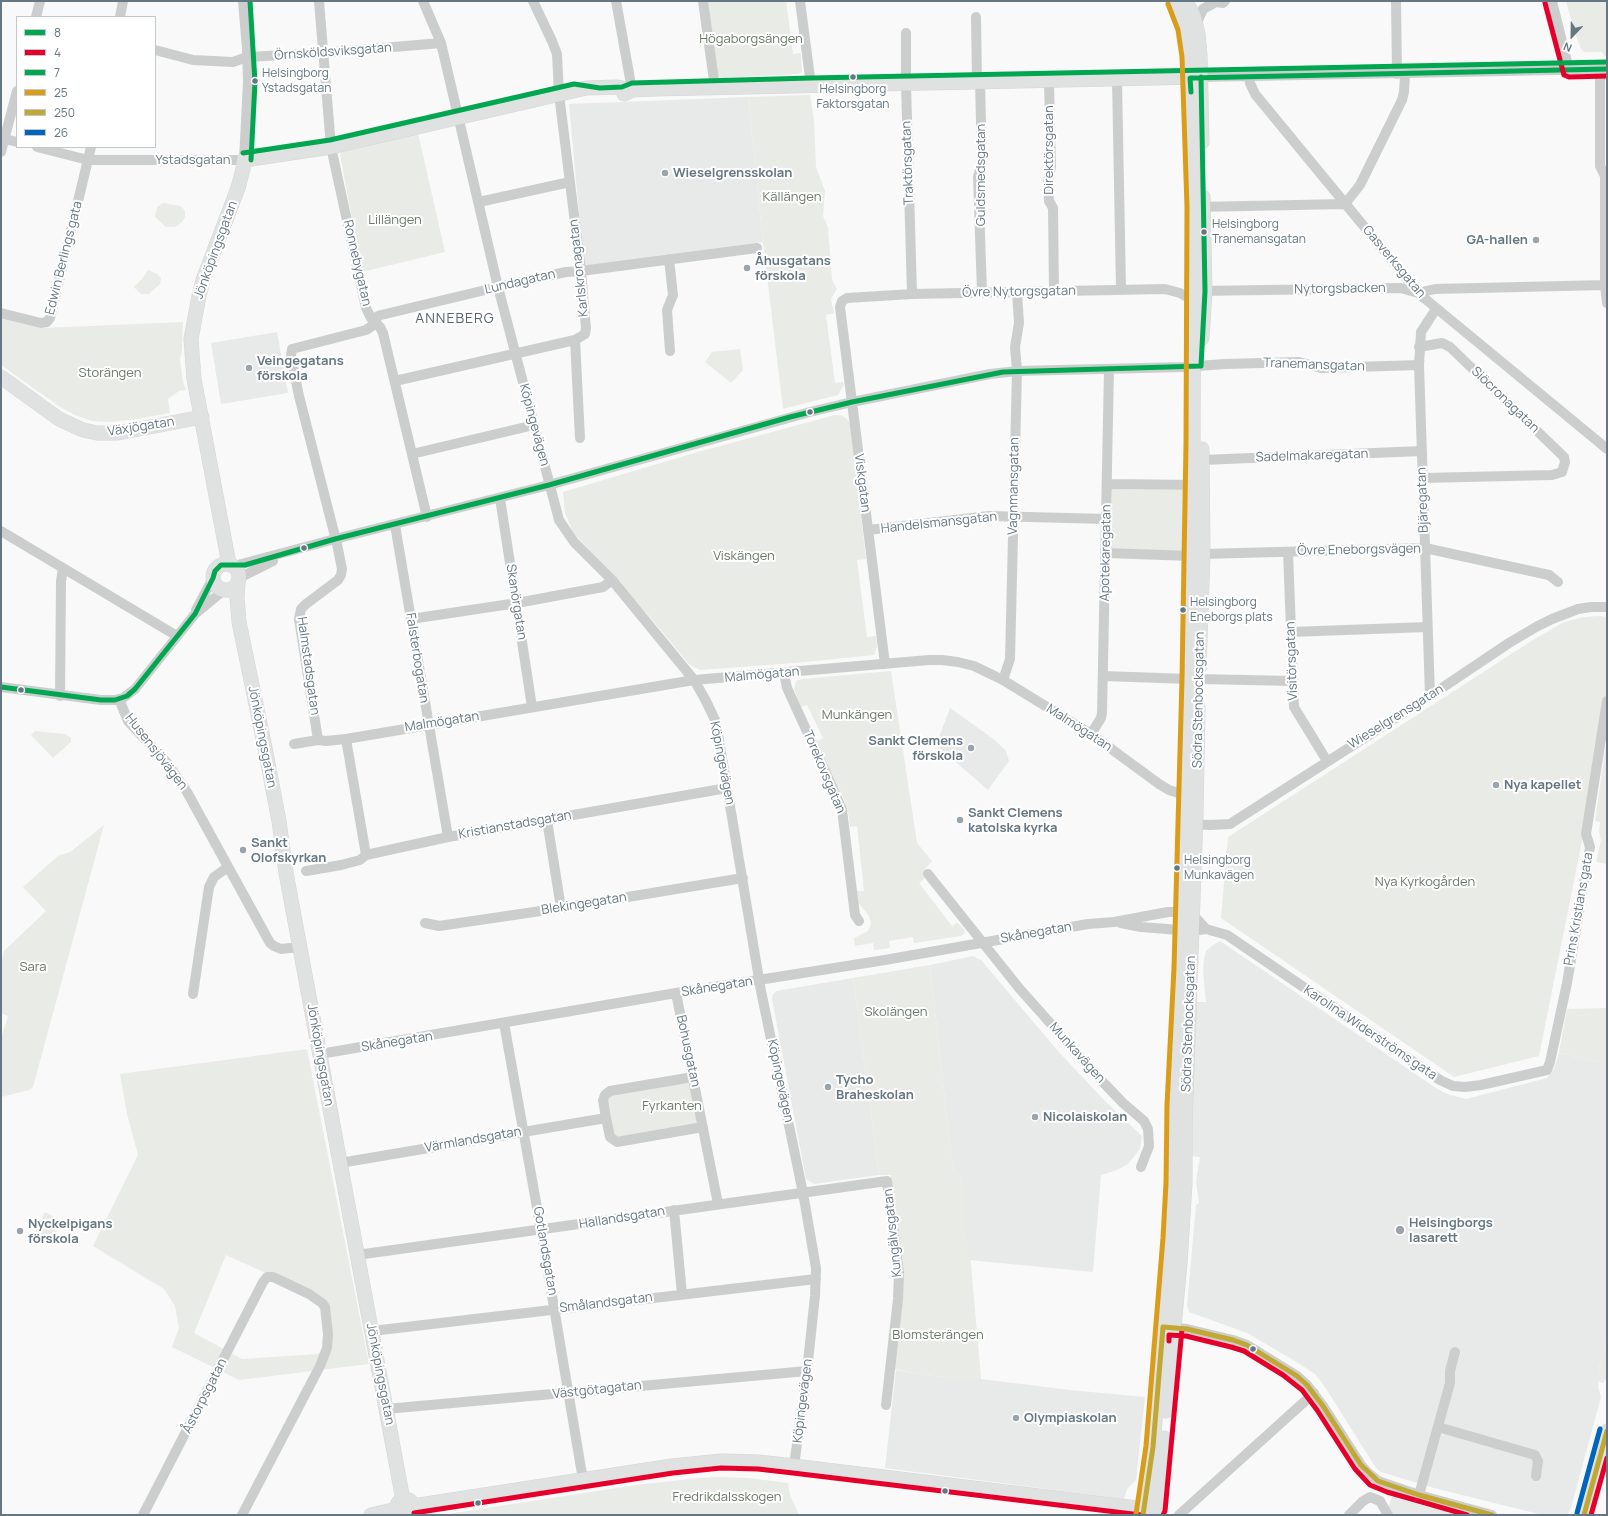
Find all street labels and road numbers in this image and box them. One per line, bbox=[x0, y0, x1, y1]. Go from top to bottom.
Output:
street label: Örnsköldsviksgatan bbox=[274, 40, 392, 64]
street label: Direktörsgatan bbox=[1041, 105, 1057, 195]
street label: Traktörsgatan bbox=[899, 121, 917, 205]
street label: Guldsmedsgatan bbox=[973, 124, 989, 226]
street label: Ystadsgatan bbox=[155, 152, 231, 168]
street label: Edwin Berlings gata bbox=[42, 199, 86, 317]
street label: Jönköpingsgatan bbox=[191, 199, 241, 301]
street label: Ronnebygatan bbox=[340, 218, 374, 308]
street label: Karlskronagatan bbox=[566, 218, 592, 318]
street label: Gasverksgatan bbox=[1359, 223, 1429, 301]
street label: Lundagatan bbox=[483, 266, 557, 298]
street label: Nytorgsbacken bbox=[1294, 280, 1386, 298]
street label: Övre Nytorgsgatan bbox=[962, 283, 1076, 301]
street label: Tranemansgatan bbox=[1263, 355, 1365, 375]
street label: Siöcronagatan bbox=[1468, 364, 1542, 436]
street label: Köpingevägen bbox=[516, 382, 552, 468]
street label: Växjögatan bbox=[107, 414, 175, 440]
street label: Vagnmansgatan bbox=[1005, 437, 1023, 535]
street label: Sadelmakaregatan bbox=[1255, 446, 1369, 466]
street label: Viskgatan bbox=[851, 453, 873, 513]
street label: Bjäregatan bbox=[1414, 467, 1432, 533]
street label: Apotekaregatan bbox=[1097, 504, 1115, 602]
street label: Handelsmansgatan bbox=[880, 509, 998, 537]
street label: Övre Eneborgsvägen bbox=[1297, 541, 1421, 559]
street label: Skanörgatan bbox=[502, 563, 530, 641]
street label: Falsterbogatan bbox=[402, 612, 432, 704]
street label: Halmstadsgatan bbox=[293, 616, 323, 716]
street label: Visitörsgatan bbox=[1283, 621, 1301, 701]
street label: Södra Stenbocksgatan bbox=[1190, 632, 1208, 768]
street label: Malmögatan bbox=[724, 664, 800, 686]
street label: Wieselgrensgatan bbox=[1346, 681, 1446, 753]
street label: Jönköpingsgatan bbox=[244, 685, 280, 789]
street label: Malmögatan bbox=[1043, 701, 1115, 755]
street label: Malmögatan bbox=[404, 708, 480, 736]
street label: Husensjövägen bbox=[121, 711, 191, 793]
street label: Köpingevägen bbox=[706, 720, 738, 806]
street label: Torekovsgatan bbox=[800, 728, 848, 816]
street label: Kristianstadsgatan bbox=[457, 807, 573, 843]
street label: Prins Kristians gata bbox=[1561, 851, 1597, 967]
street label: Blekingegatan bbox=[540, 890, 628, 918]
street label: Skånegatan bbox=[999, 919, 1073, 947]
street label: Södra Stenbocksgatan bbox=[1179, 956, 1199, 1092]
street label: Skånegatan bbox=[680, 974, 754, 1000]
street label: Karolina Widerströms gata bbox=[1300, 982, 1440, 1084]
street label: Jönköpingsgatan bbox=[303, 1003, 337, 1107]
street label: Bohusgatan bbox=[673, 1014, 703, 1088]
street label: Munkavägen bbox=[1046, 1020, 1108, 1086]
street label: Skånegatan bbox=[360, 1029, 434, 1055]
street label: Köpingevägen bbox=[764, 1038, 796, 1124]
street label: Värmlandsgatan bbox=[424, 1124, 522, 1156]
street label: Kungälvsgatan bbox=[881, 1188, 905, 1278]
street label: Hallandsgatan bbox=[578, 1204, 666, 1232]
street label: Gotlandsgatan bbox=[530, 1206, 560, 1296]
street label: Smålandsgatan bbox=[559, 1290, 653, 1316]
street label: Jönköpingsgatan bbox=[362, 1322, 398, 1426]
street label: Åstorpsgatan bbox=[179, 1356, 231, 1436]
street label: Köpingevägen bbox=[790, 1358, 816, 1444]
street label: Västgötagatan bbox=[552, 1378, 642, 1402]

